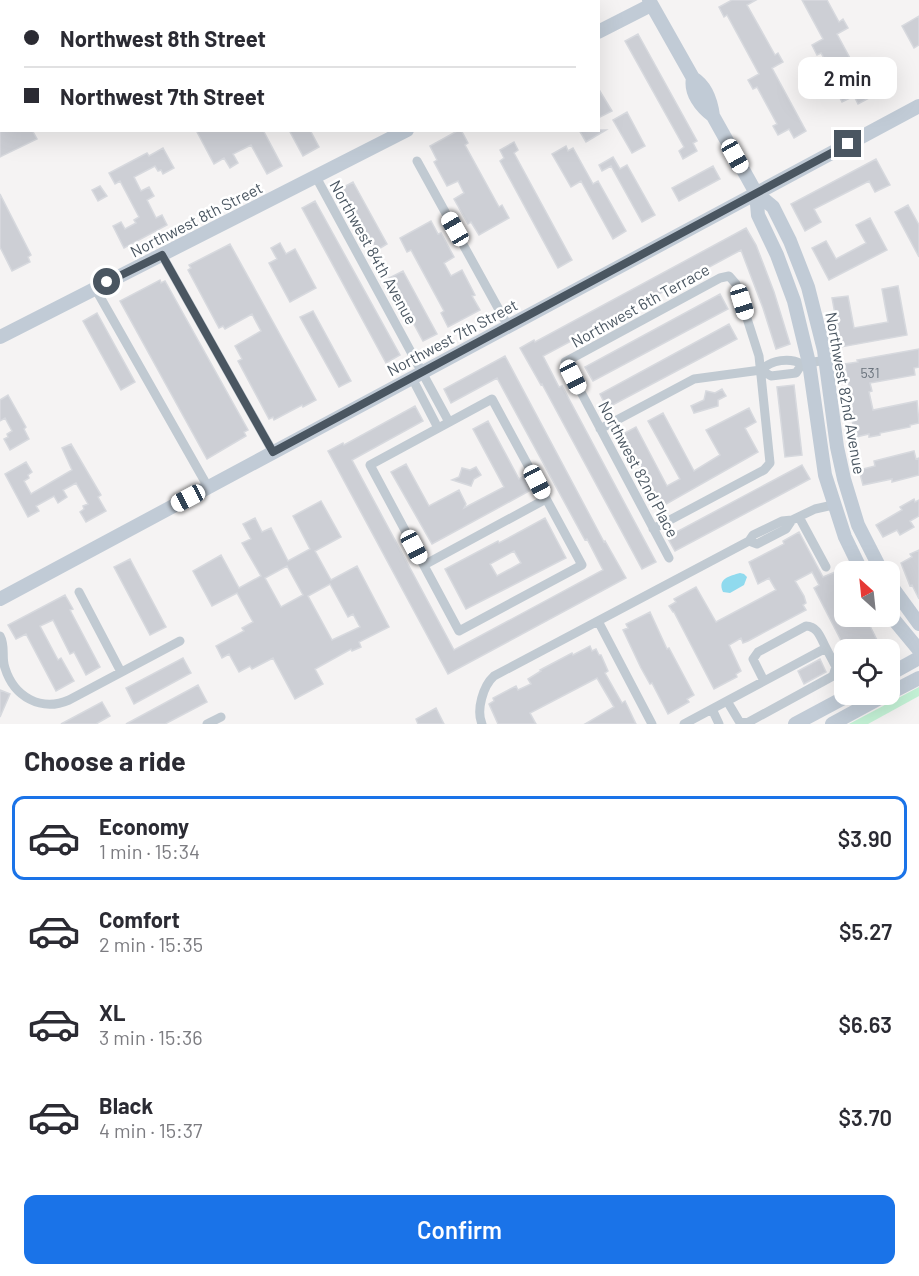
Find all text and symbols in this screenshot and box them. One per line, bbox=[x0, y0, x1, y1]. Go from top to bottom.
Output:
text: Northwest 8th Street bbox=[60, 25, 266, 51]
callout: 2 min bbox=[798, 57, 898, 99]
text: 2 min bbox=[824, 66, 871, 90]
text: Northwest 7th Street bbox=[60, 83, 265, 109]
route end bbox=[834, 130, 861, 157]
car bbox=[718, 136, 752, 176]
street label: Northwest 8th Street bbox=[127, 177, 265, 261]
street label: Northwest 84th Avenue bbox=[326, 177, 422, 327]
car bbox=[438, 209, 472, 249]
street label: Northwest 6th Terrace bbox=[568, 259, 712, 351]
route start bbox=[93, 268, 120, 295]
car bbox=[728, 282, 756, 322]
street label: Northwest 7th Street bbox=[383, 295, 521, 379]
street label: Northwest 82nd Avenue bbox=[822, 310, 870, 476]
car bbox=[557, 357, 589, 397]
house number: 531 bbox=[860, 364, 880, 381]
street label: Northwest 82nd Place bbox=[595, 398, 683, 540]
car bbox=[521, 462, 553, 502]
car bbox=[168, 482, 208, 514]
car bbox=[398, 527, 430, 567]
north arrow bbox=[834, 561, 900, 627]
map controls bbox=[834, 561, 900, 705]
button: locate bbox=[834, 639, 900, 705]
text: Choose a ride bbox=[24, 744, 186, 776]
icon: car bbox=[27, 811, 81, 865]
text: Economy bbox=[99, 813, 189, 839]
text: $3.90 bbox=[838, 825, 892, 851]
text: 1 min · 15:34 bbox=[99, 839, 200, 863]
icon: car bbox=[27, 904, 81, 958]
text: Comfort bbox=[99, 906, 180, 932]
text: $5.27 bbox=[839, 918, 892, 944]
text: 2 min · 15:35 bbox=[99, 932, 203, 956]
icon: car bbox=[27, 997, 81, 1051]
text: XL bbox=[99, 999, 125, 1025]
text: $6.63 bbox=[839, 1011, 892, 1037]
text: 3 min · 15:36 bbox=[99, 1025, 203, 1049]
icon: car bbox=[27, 1090, 81, 1144]
text: Black bbox=[99, 1092, 153, 1118]
text: $3.70 bbox=[839, 1104, 892, 1130]
text: 4 min · 15:37 bbox=[99, 1118, 202, 1142]
button: Confirm bbox=[24, 1195, 895, 1264]

